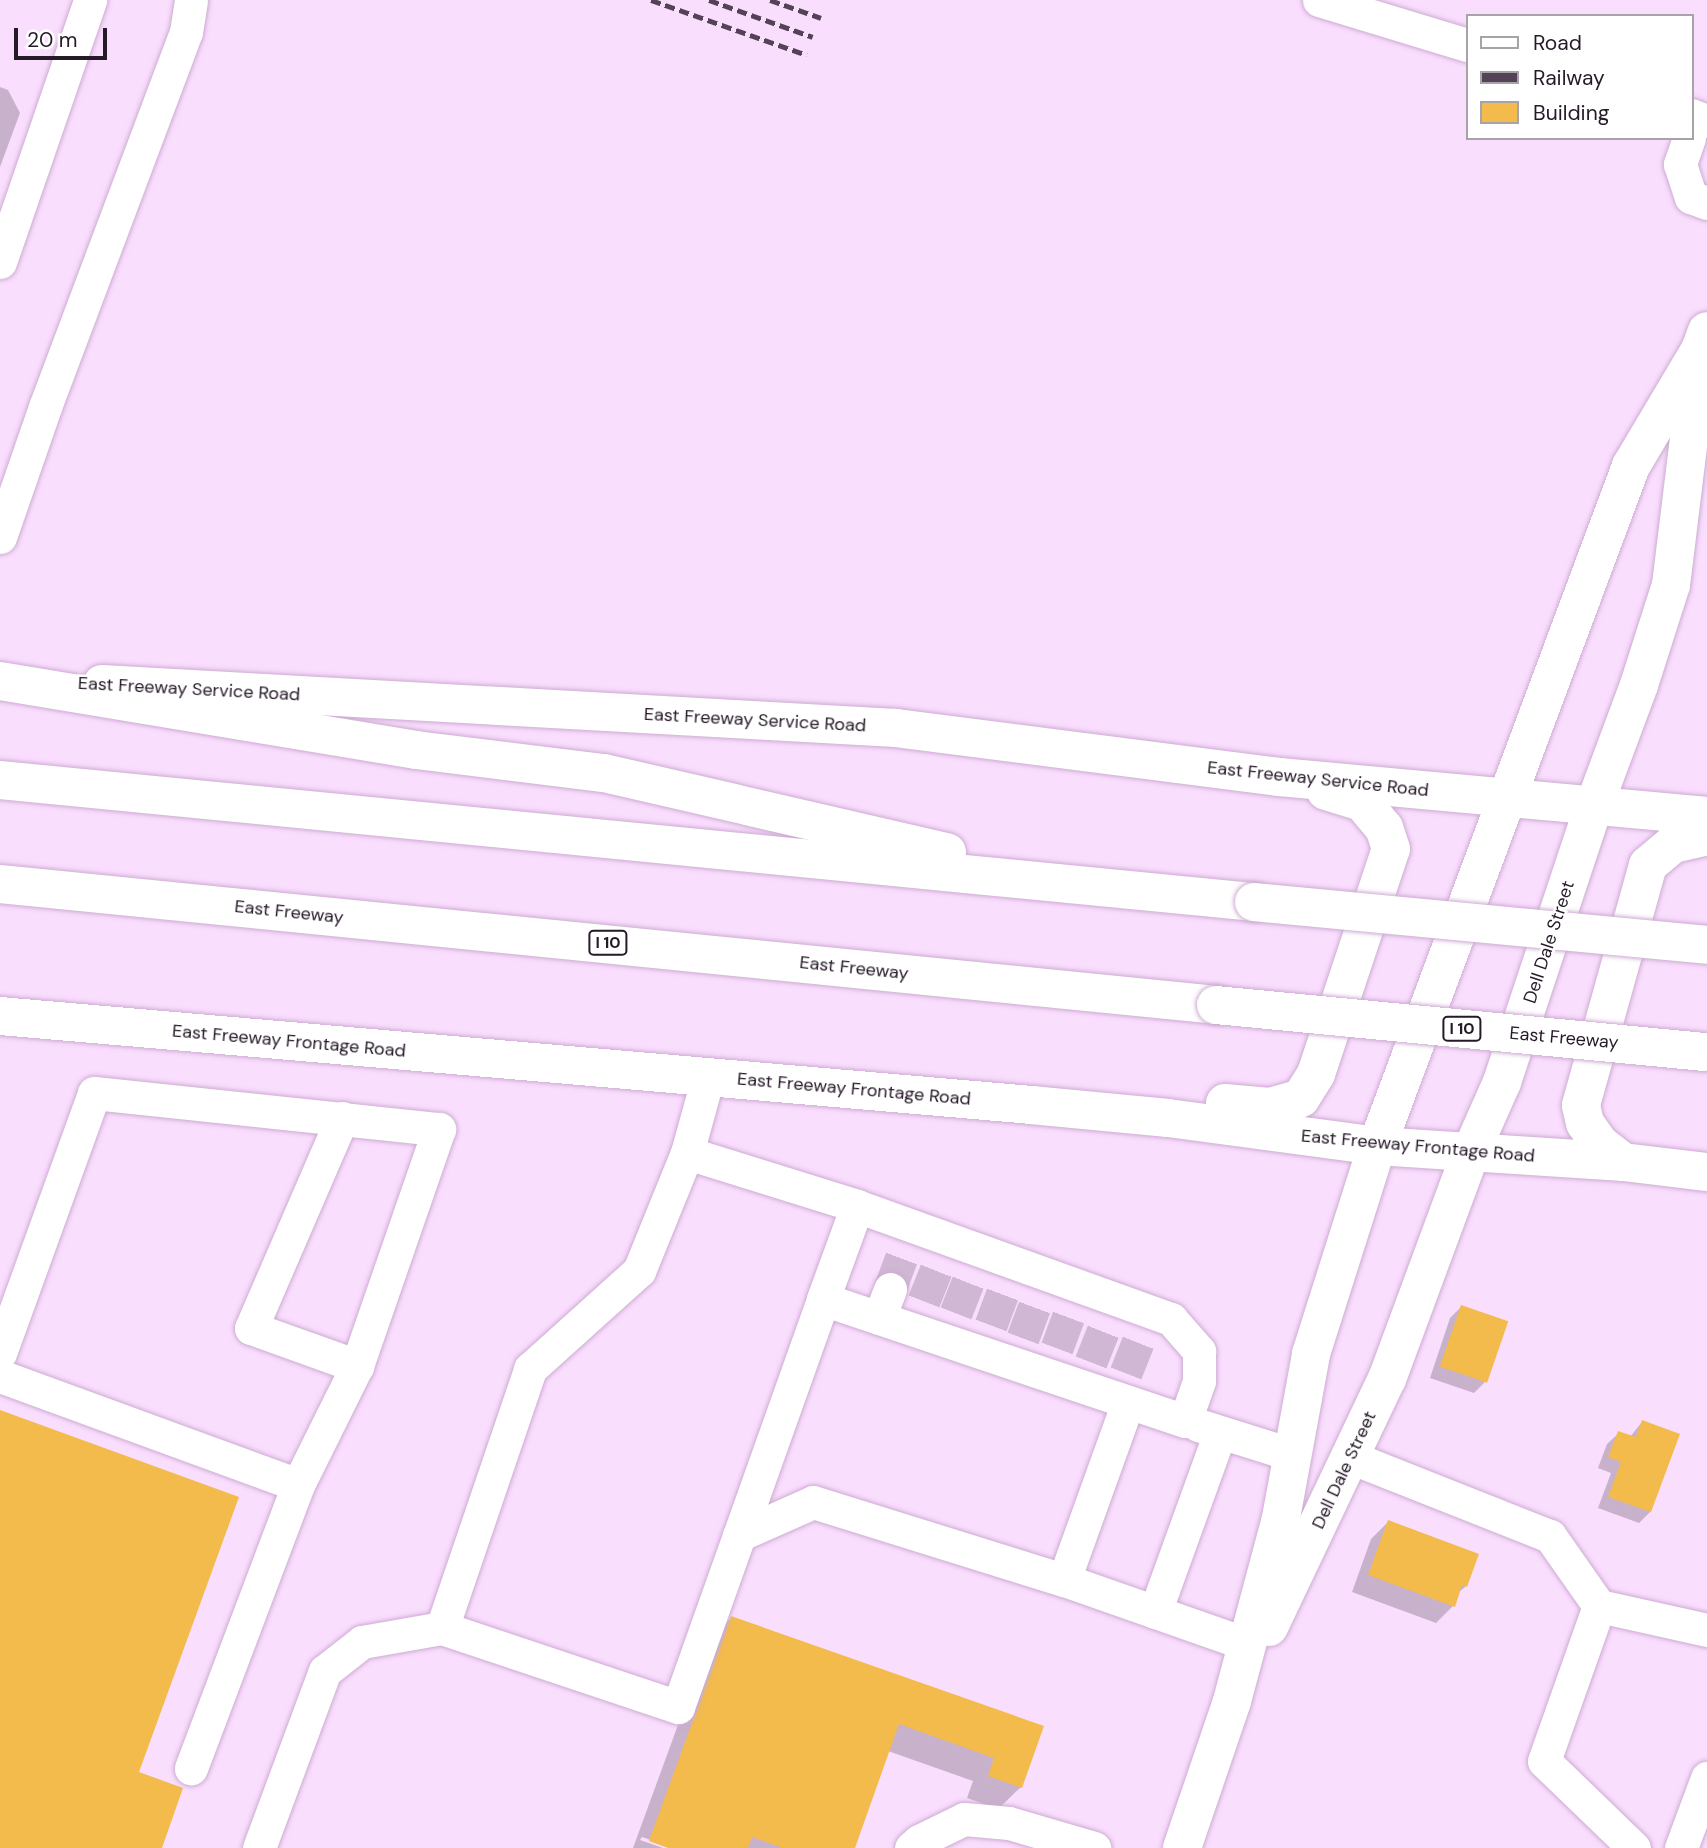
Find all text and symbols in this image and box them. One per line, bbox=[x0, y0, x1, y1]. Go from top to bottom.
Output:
scale bar bbox=[18, 14, 110, 58]
legend bbox=[1466, 14, 1693, 140]
text: 20 m bbox=[27, 26, 78, 54]
text: Road bbox=[1533, 29, 1582, 57]
text: Railway bbox=[1533, 64, 1605, 92]
text: Building bbox=[1533, 99, 1609, 127]
street label: East Freeway Service Road bbox=[77, 672, 301, 706]
street label: East Freeway Service Road bbox=[643, 703, 867, 737]
street label: East Freeway Service Road bbox=[1206, 757, 1430, 801]
street label: Dell Dale Street bbox=[1519, 878, 1579, 1006]
street label: East Freeway bbox=[233, 896, 345, 928]
road number: I 10 bbox=[587, 931, 629, 956]
street label: East Freeway bbox=[798, 952, 910, 984]
road number: I 10 bbox=[1441, 1016, 1483, 1042]
street label: East Freeway Frontage Road bbox=[171, 1020, 407, 1062]
street label: East Freeway bbox=[1509, 1022, 1619, 1054]
street label: East Freeway Frontage Road bbox=[736, 1068, 972, 1110]
street label: East Freeway Frontage Road bbox=[1300, 1125, 1536, 1167]
street label: Dell Dale Street bbox=[1307, 1408, 1381, 1532]

